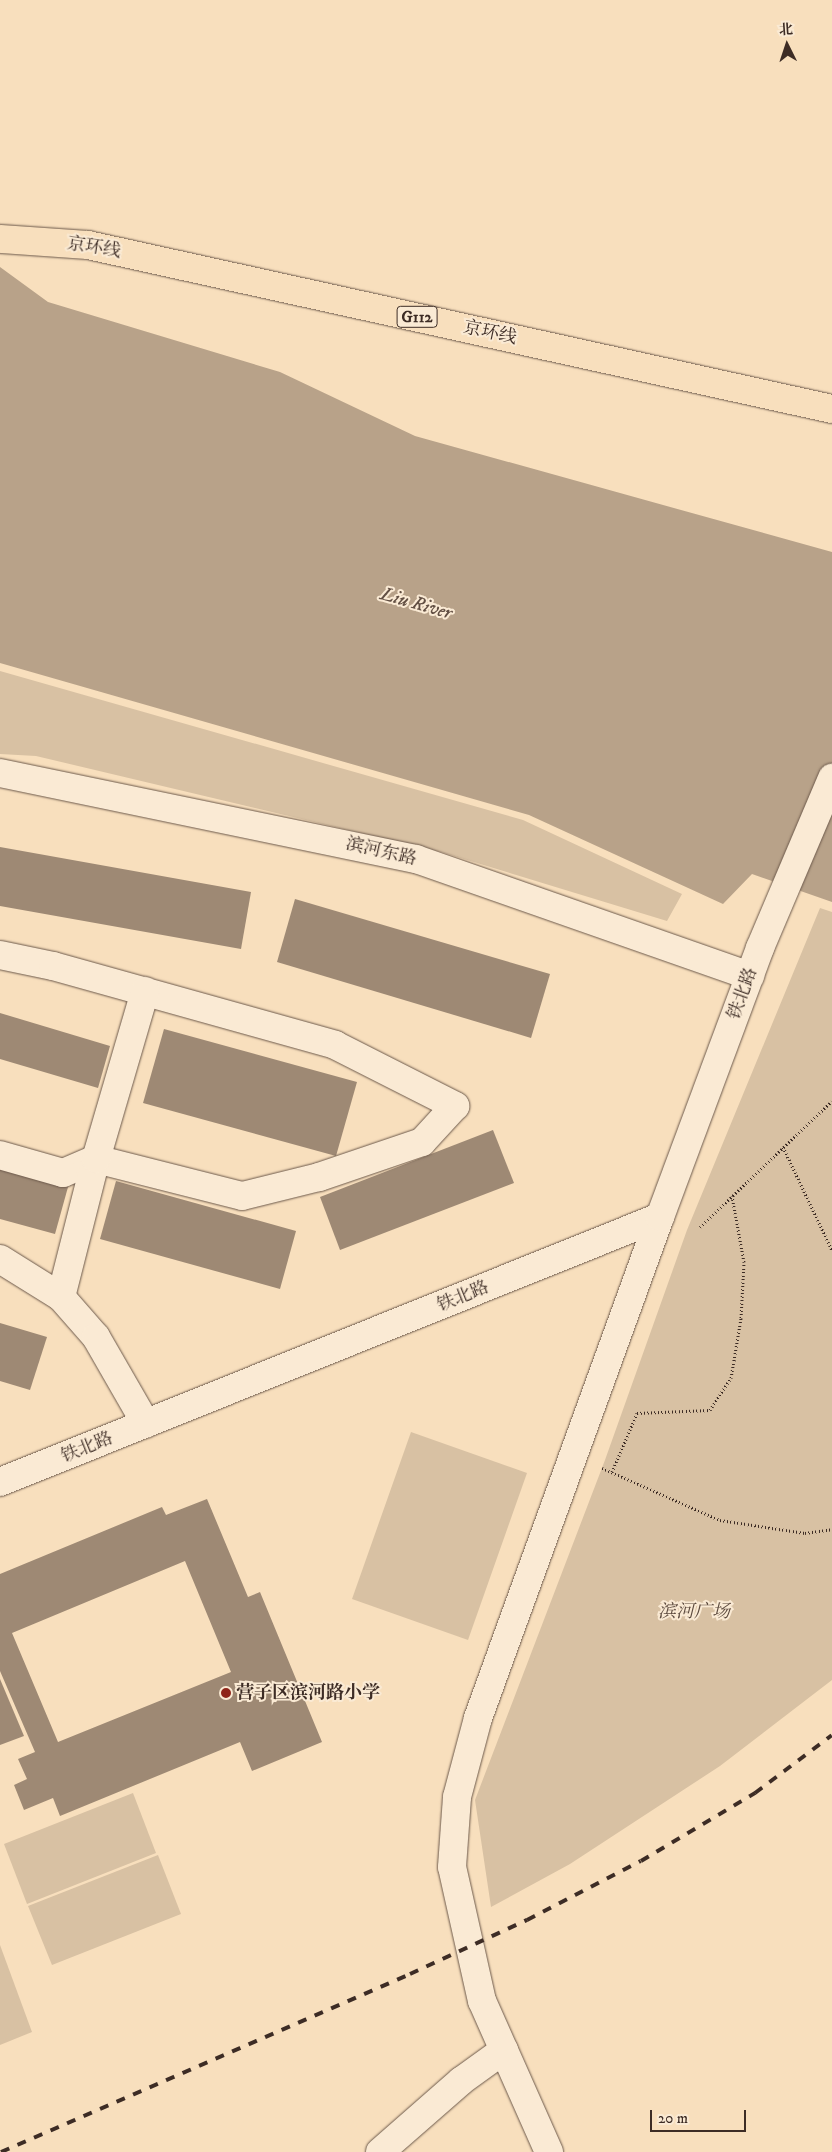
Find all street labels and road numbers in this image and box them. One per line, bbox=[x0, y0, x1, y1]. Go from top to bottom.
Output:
street label: 京环线 bbox=[66, 233, 122, 263]
road number: G112 bbox=[396, 304, 438, 330]
street label: 京环线 bbox=[461, 317, 519, 349]
street label: 滨河东路 bbox=[343, 833, 419, 871]
street label: 铁北路 bbox=[724, 965, 762, 1023]
street label: 铁北路 bbox=[434, 1277, 492, 1317]
street label: 铁北路 bbox=[58, 1428, 116, 1468]

